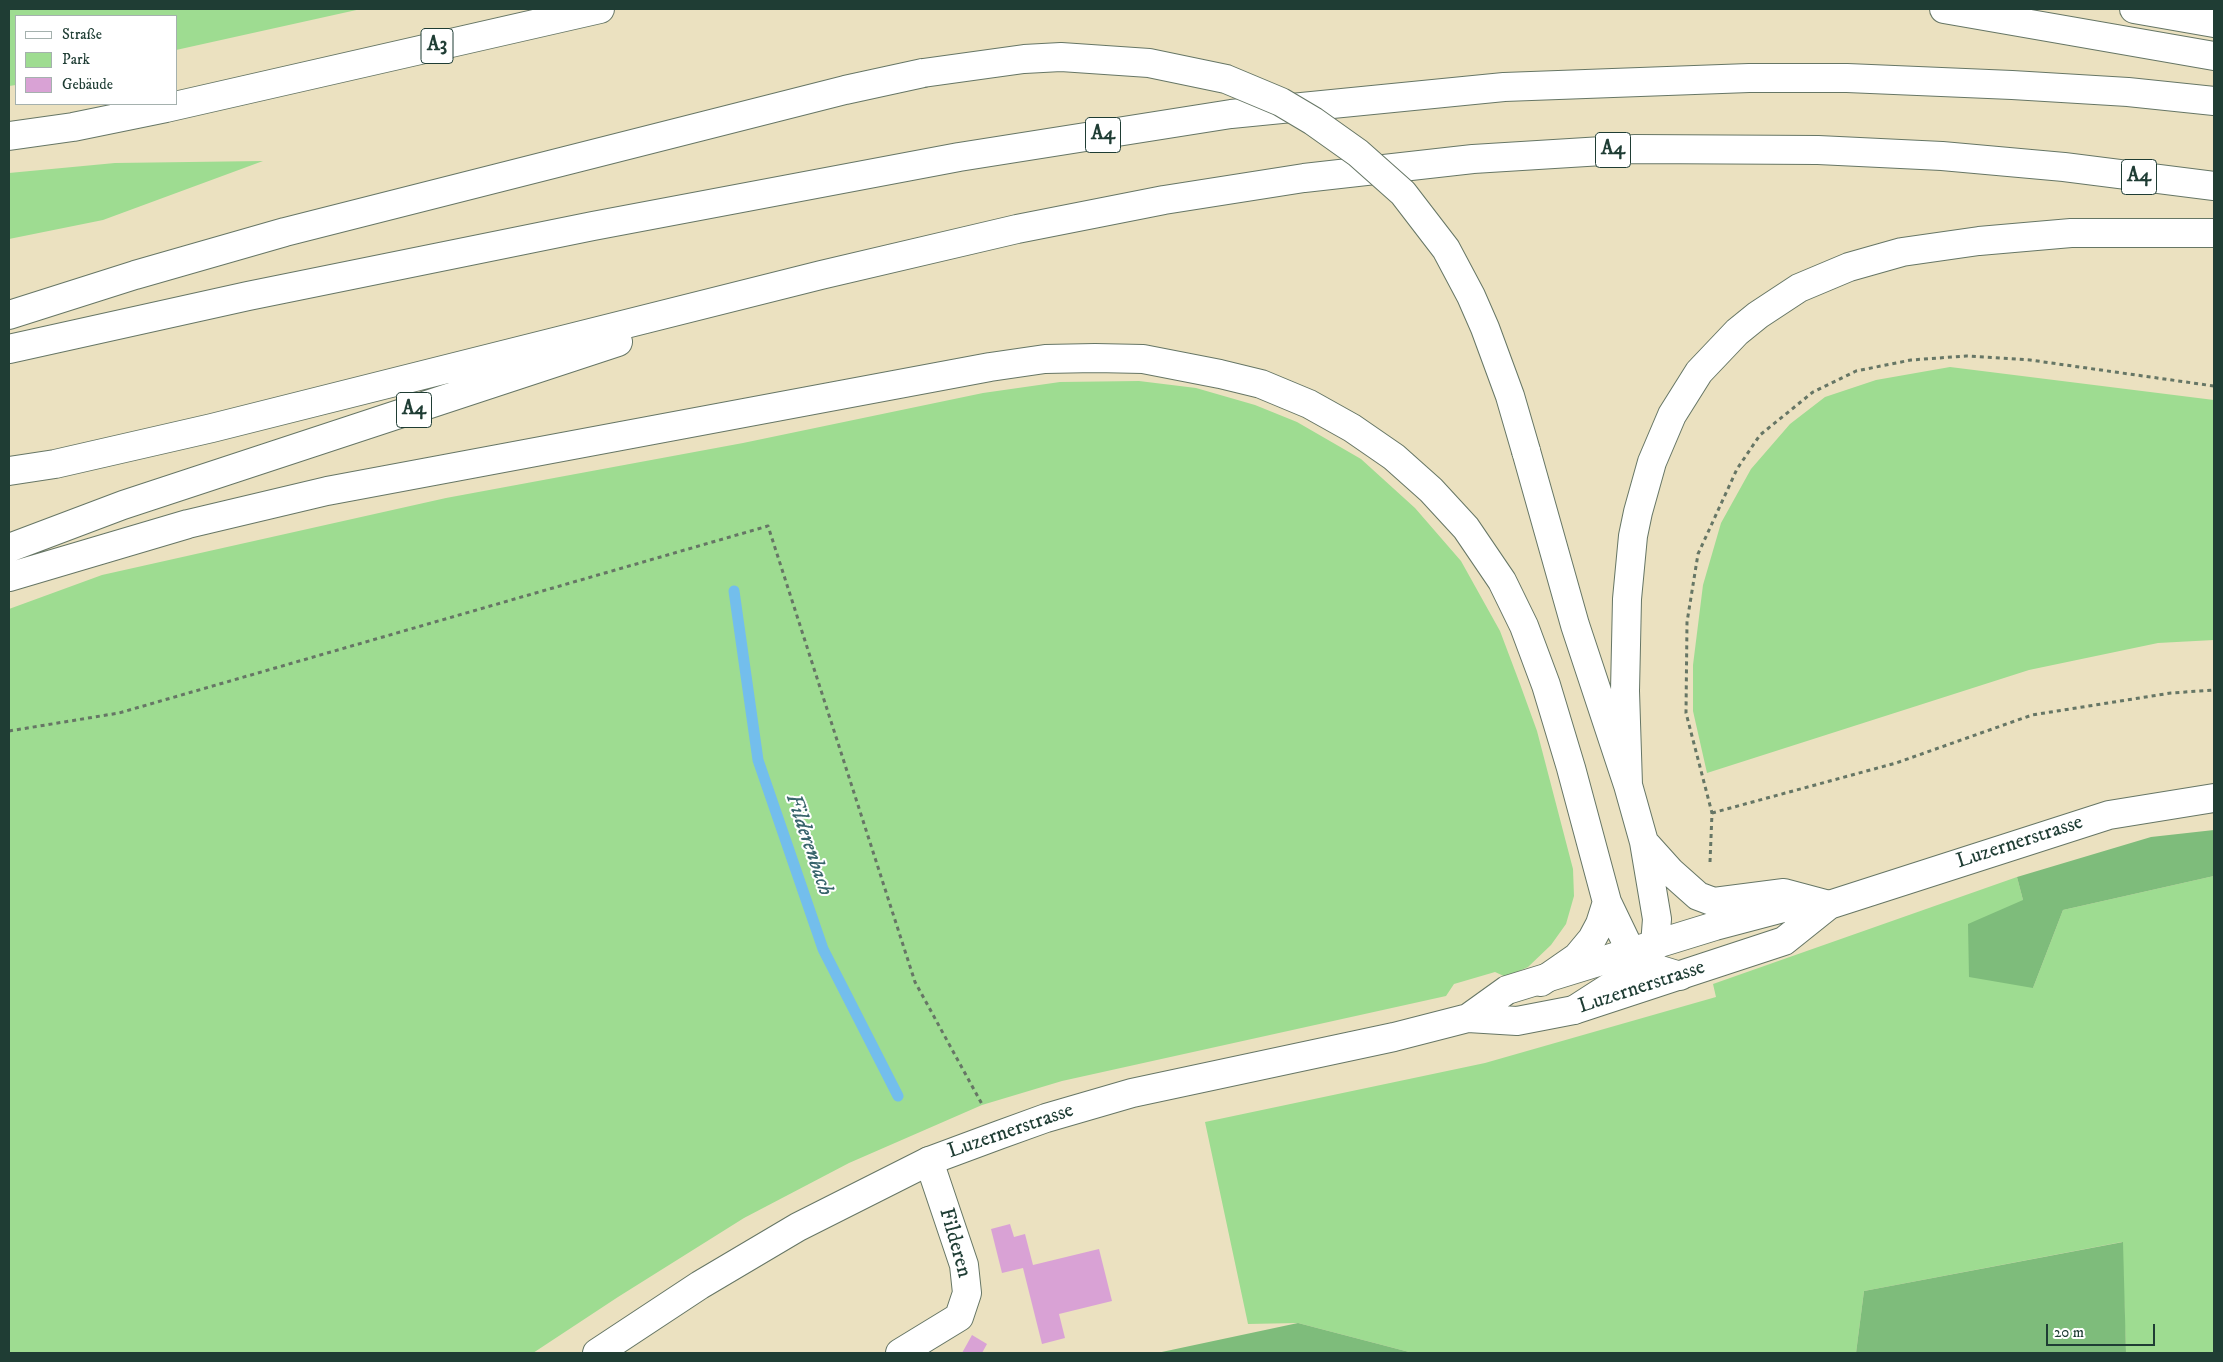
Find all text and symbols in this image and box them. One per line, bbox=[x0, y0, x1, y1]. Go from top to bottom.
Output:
legend bbox=[15, 15, 178, 105]
text: Straße bbox=[62, 25, 102, 44]
road number: A3 bbox=[421, 28, 453, 64]
text: Park bbox=[62, 50, 90, 69]
text: Gebäude bbox=[62, 75, 113, 94]
road number: A4 bbox=[1086, 118, 1120, 152]
road number: A4 bbox=[1596, 132, 1630, 168]
road number: A4 bbox=[2122, 160, 2156, 194]
road number: A4 bbox=[396, 392, 432, 428]
water label: Filderenbach bbox=[778, 791, 838, 899]
street label: Luzernerstrasse bbox=[1954, 811, 2086, 875]
street label: Luzernerstrasse bbox=[1576, 956, 1708, 1020]
street label: Luzernerstrasse bbox=[945, 1099, 1077, 1165]
street label: Filderen bbox=[932, 1205, 976, 1281]
scale bar bbox=[2048, 1314, 2157, 1346]
text: 20 m bbox=[2054, 1323, 2084, 1342]

